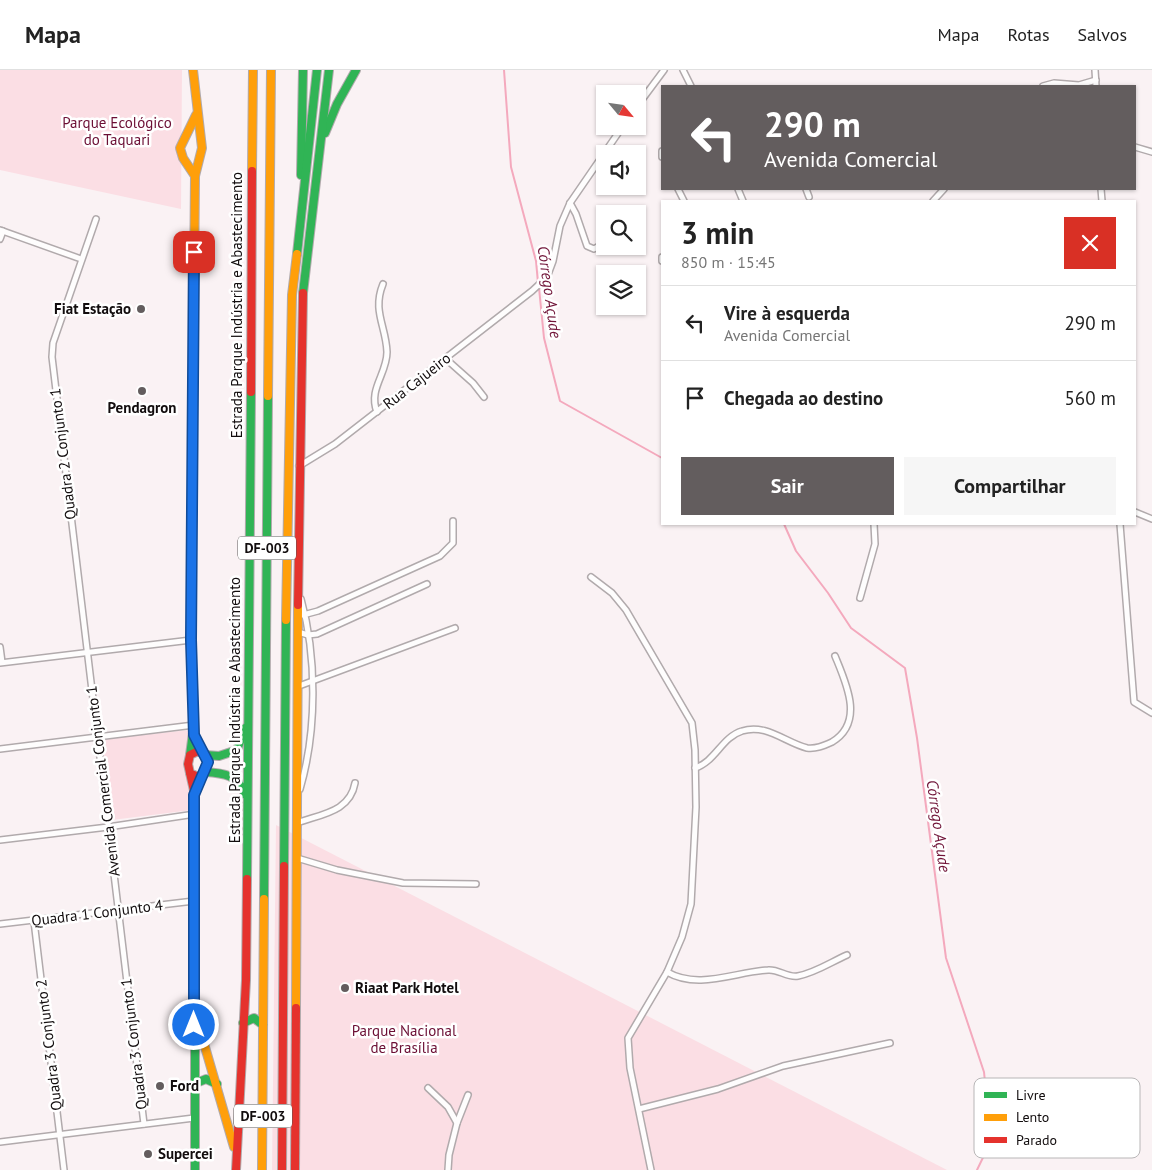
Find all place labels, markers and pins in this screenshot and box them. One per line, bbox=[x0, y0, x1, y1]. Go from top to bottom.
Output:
pin bbox=[173, 231, 215, 273]
place label: Fiat Estação bbox=[54, 299, 131, 318]
marker: Fiat Estação bbox=[135, 303, 147, 315]
marker: Pendagron bbox=[136, 385, 148, 397]
place label: Pendagron bbox=[108, 398, 176, 417]
place label: Riaat Park Hotel bbox=[355, 978, 459, 997]
marker: Riaat Park Hotel bbox=[339, 982, 351, 994]
place label: Ford bbox=[170, 1076, 199, 1095]
marker: Ford bbox=[154, 1080, 166, 1092]
place label: Supercei bbox=[158, 1144, 213, 1163]
marker: Supercei bbox=[142, 1148, 154, 1160]

